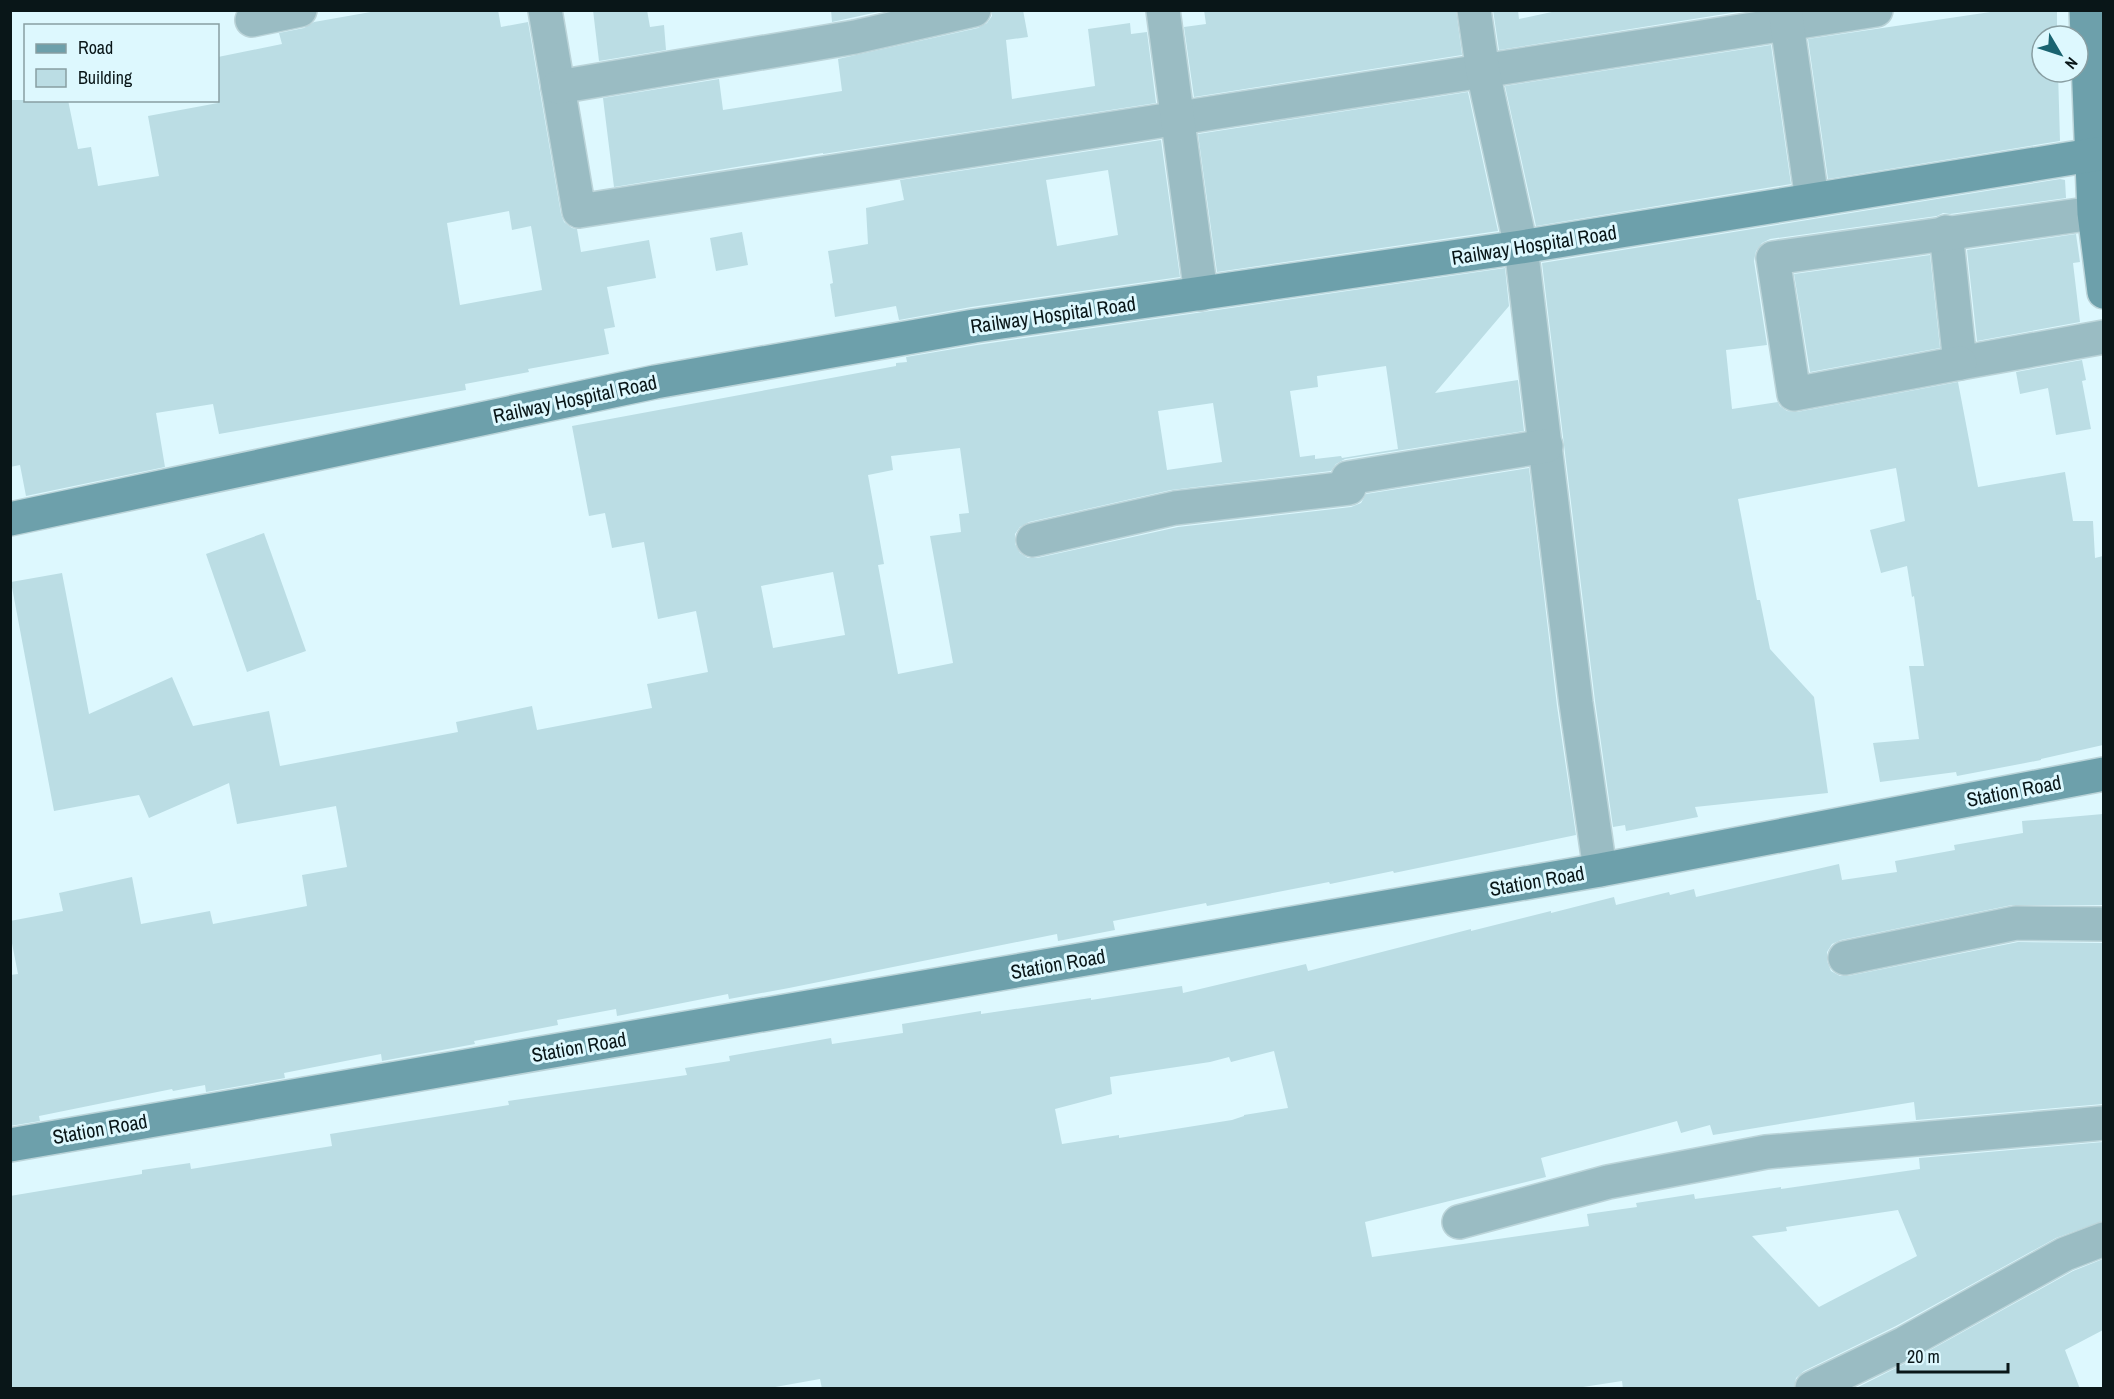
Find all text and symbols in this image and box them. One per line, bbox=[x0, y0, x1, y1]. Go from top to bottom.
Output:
legend bbox=[24, 24, 219, 102]
north arrow bbox=[2030, 24, 2090, 84]
text: Road bbox=[78, 35, 113, 60]
text: N bbox=[2060, 53, 2083, 74]
text: Building bbox=[78, 65, 133, 90]
street label: Railway Hospital Road bbox=[1449, 218, 1618, 271]
street label: Railway Hospital Road bbox=[968, 290, 1137, 339]
street label: Railway Hospital Road bbox=[491, 368, 659, 429]
street label: Station Road bbox=[1964, 768, 2063, 813]
street label: Station Road bbox=[1487, 859, 1586, 902]
street label: Station Road bbox=[1008, 942, 1107, 985]
street label: Station Road bbox=[529, 1025, 628, 1068]
street label: Station Road bbox=[50, 1107, 149, 1150]
scale bar bbox=[1898, 1336, 2008, 1374]
text: 20 m bbox=[1907, 1344, 1940, 1369]

